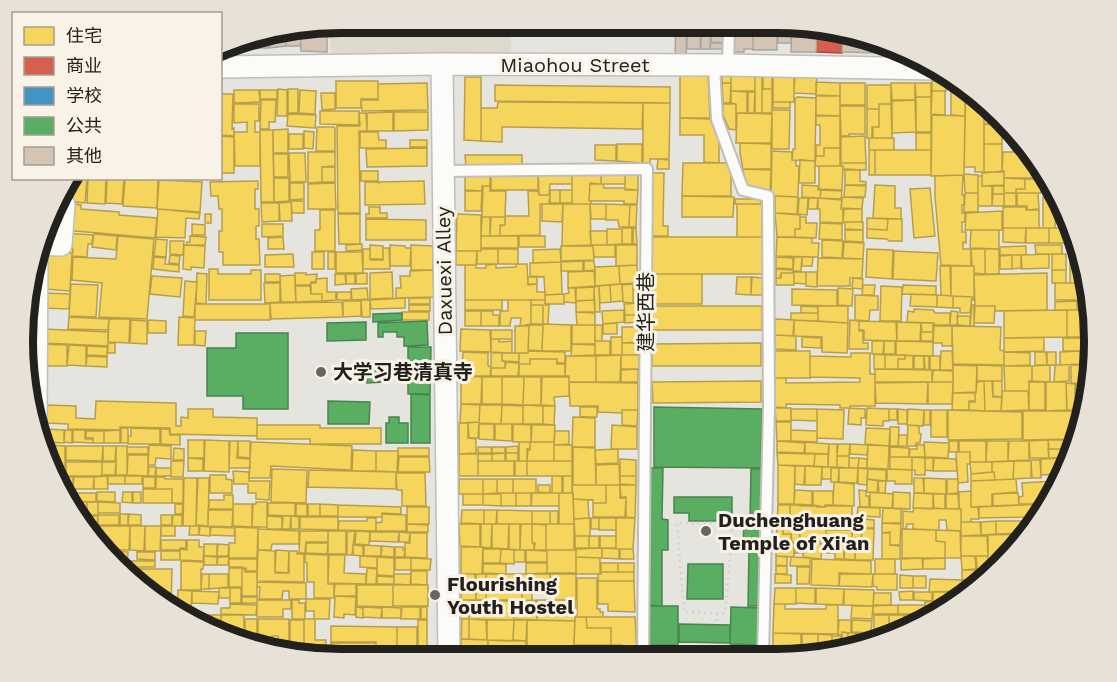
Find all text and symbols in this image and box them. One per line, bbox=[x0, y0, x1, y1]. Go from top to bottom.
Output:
legend bbox=[12, 12, 222, 180]
text: 住宅 bbox=[66, 25, 102, 46]
street label: Miaohou Street bbox=[500, 53, 650, 77]
text: 商业 bbox=[66, 55, 102, 76]
text: 学校 bbox=[66, 85, 102, 106]
text: 公共 bbox=[66, 115, 102, 136]
text: 其他 bbox=[66, 145, 102, 166]
street label: Daxuexi Alley bbox=[431, 206, 457, 336]
street label: 建华西巷 bbox=[634, 272, 658, 352]
place label: 大学习巷清真寺 bbox=[333, 360, 473, 384]
marker: 大学习巷清真寺 bbox=[314, 365, 328, 379]
place label: Duchenghuang Temple of Xi'an bbox=[718, 508, 870, 555]
marker: Duchenghuang Temple of Xi'an bbox=[699, 524, 713, 538]
place label: Flourishing Youth Hostel bbox=[447, 572, 574, 619]
marker: Flourishing Youth Hostel bbox=[428, 588, 442, 602]

